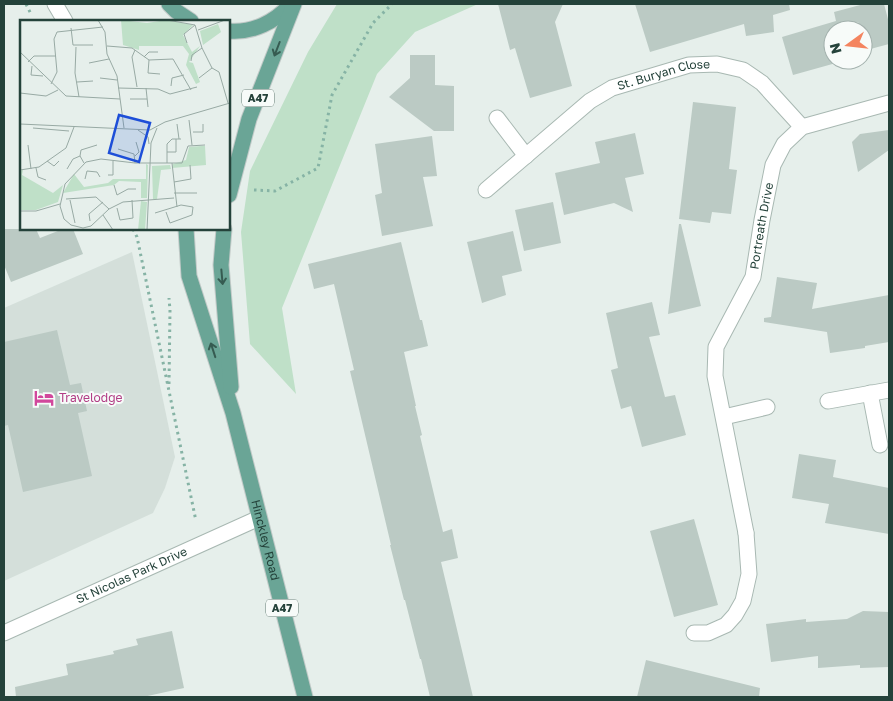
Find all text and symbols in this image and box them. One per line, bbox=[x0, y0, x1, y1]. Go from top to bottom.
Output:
inset map bbox=[20, 20, 230, 230]
north arrow bbox=[823, 20, 873, 70]
one-way arrow bbox=[271, 41, 281, 56]
text: N bbox=[825, 41, 845, 56]
street label: St. Buryan Close bbox=[615, 56, 710, 93]
road number: A47 bbox=[242, 90, 274, 106]
street label: Portreath Drive bbox=[746, 181, 776, 270]
one-way arrow bbox=[217, 269, 227, 285]
one-way arrow bbox=[208, 342, 217, 358]
hotel icon: Travelodge bbox=[33, 387, 55, 409]
place label: Travelodge bbox=[59, 390, 123, 405]
street label: Hinckley Road bbox=[248, 498, 283, 582]
street label: St Nicolas Park Drive bbox=[74, 543, 189, 607]
road number: A47 bbox=[266, 600, 298, 616]

